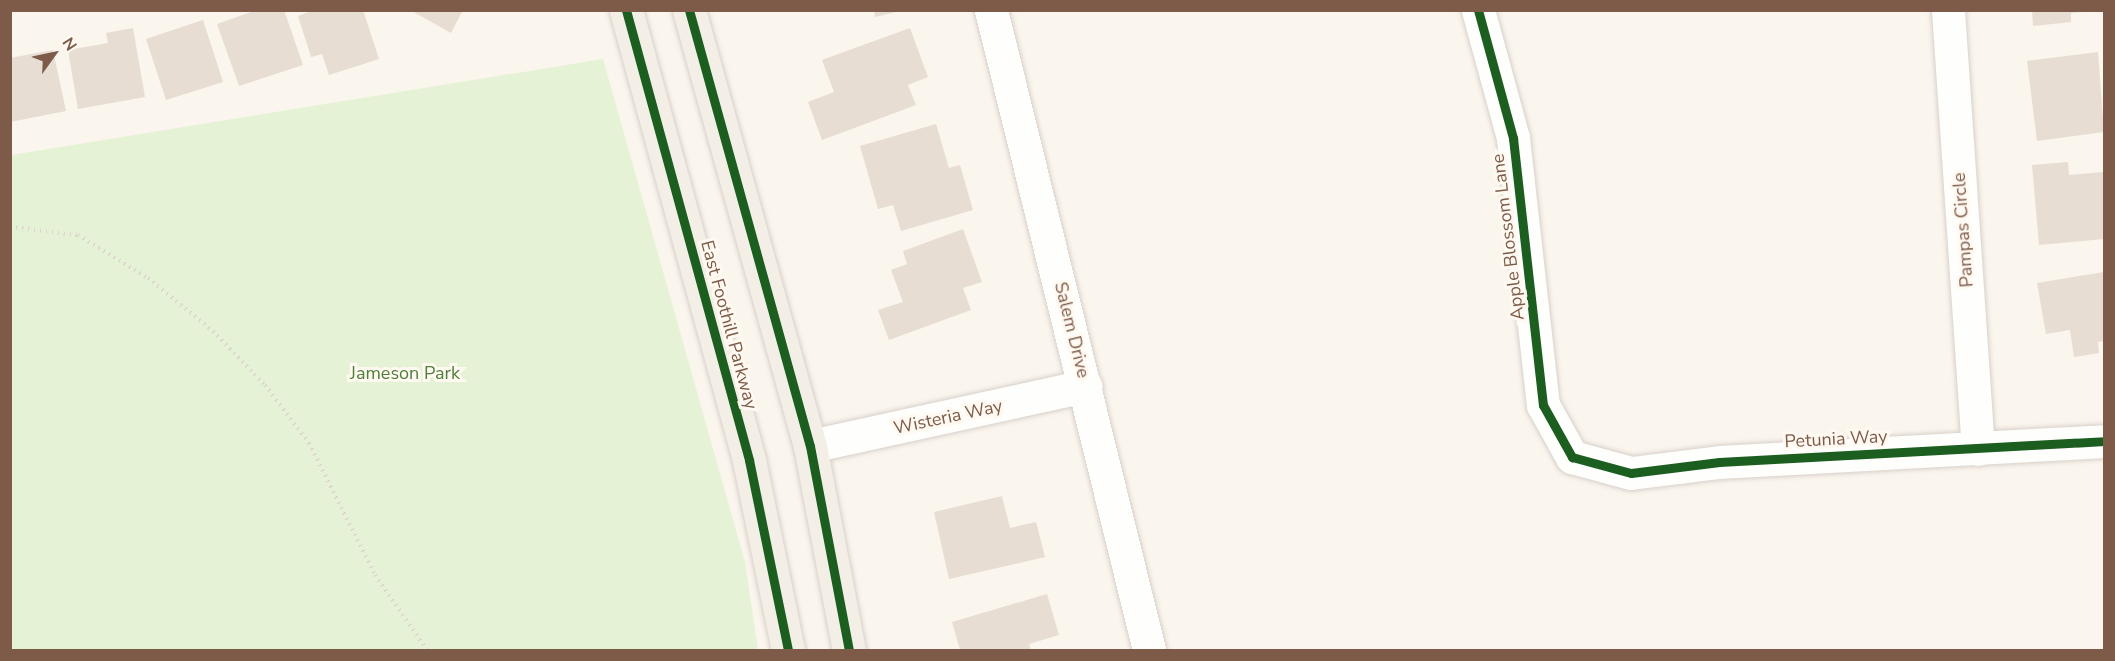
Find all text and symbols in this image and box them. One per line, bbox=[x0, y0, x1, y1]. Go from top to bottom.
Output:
north arrow bbox=[24, 24, 84, 84]
text: N bbox=[57, 33, 82, 55]
street label: Apple Blossom Lane bbox=[1487, 153, 1529, 321]
street label: Pampas Circle bbox=[1948, 172, 1978, 288]
street label: East Foothill Parkway bbox=[696, 238, 762, 412]
street label: Salem Drive bbox=[1050, 280, 1094, 380]
park label: Jameson Park bbox=[350, 362, 460, 384]
street label: Wisteria Way bbox=[892, 395, 1004, 439]
street label: Petunia Way bbox=[1784, 426, 1888, 452]

